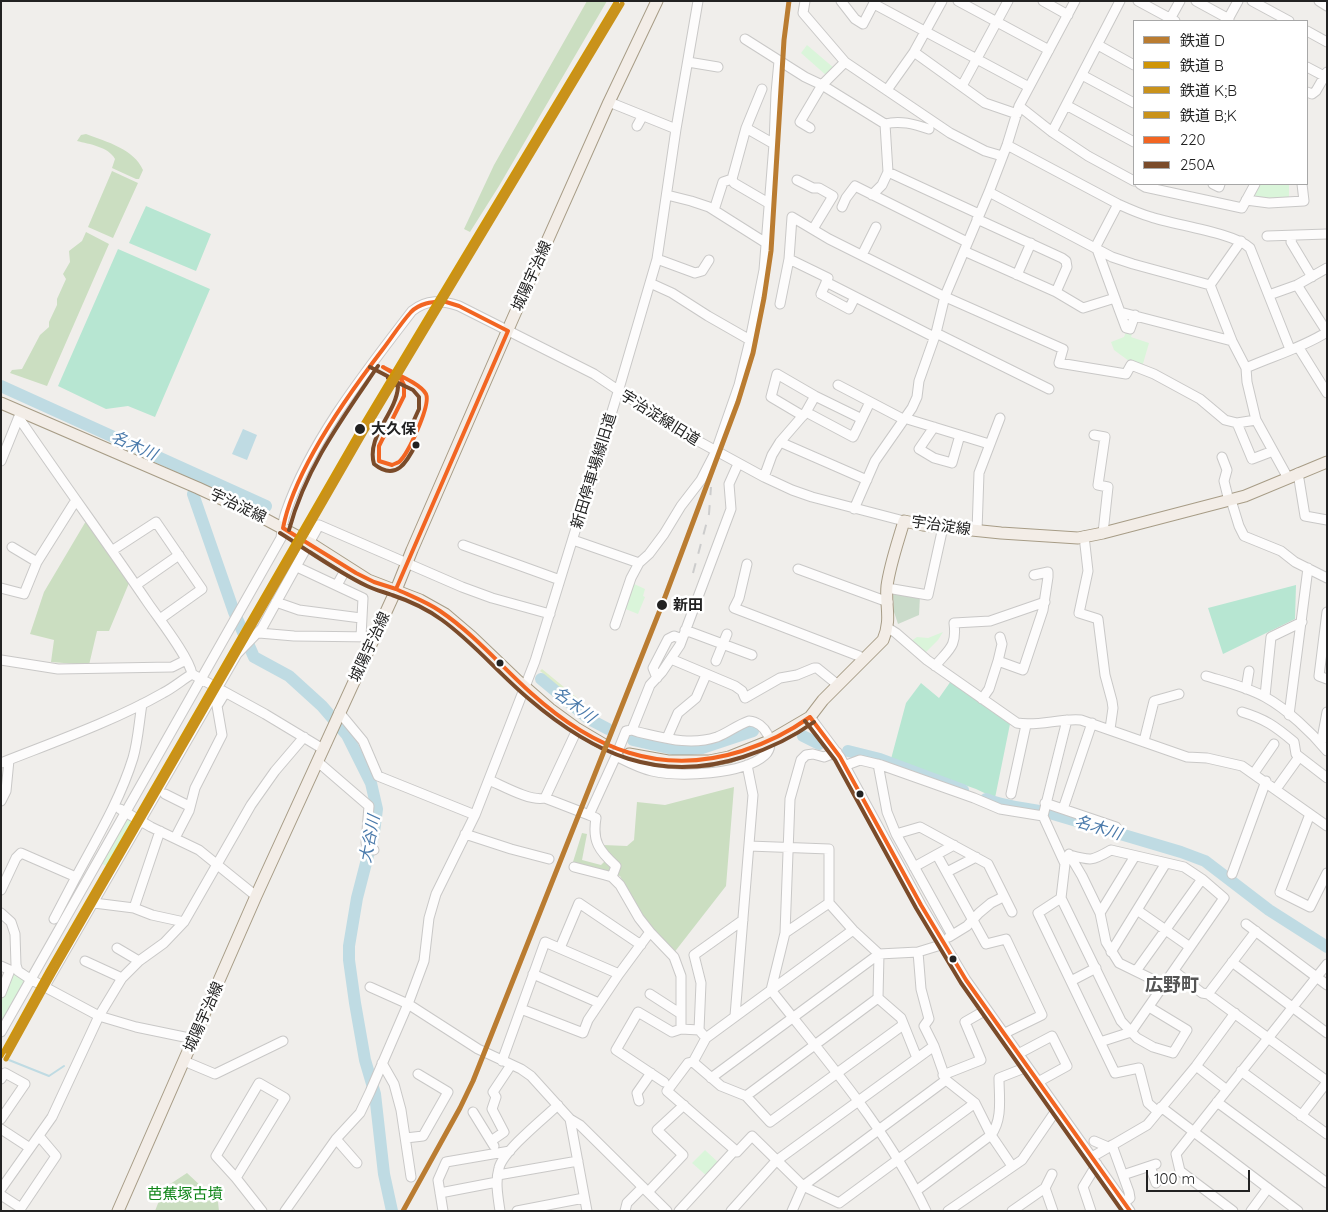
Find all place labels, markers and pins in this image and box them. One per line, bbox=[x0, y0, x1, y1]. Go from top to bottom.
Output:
place label: 大久保 bbox=[371, 420, 416, 438]
marker: 大久保 bbox=[353, 422, 367, 436]
unlabelled marker bbox=[411, 440, 421, 450]
place label: 新田 bbox=[673, 596, 703, 614]
marker: 新田 bbox=[655, 598, 669, 612]
unlabelled marker bbox=[495, 658, 505, 668]
unlabelled marker bbox=[855, 789, 865, 799]
unlabelled marker bbox=[948, 954, 958, 964]

